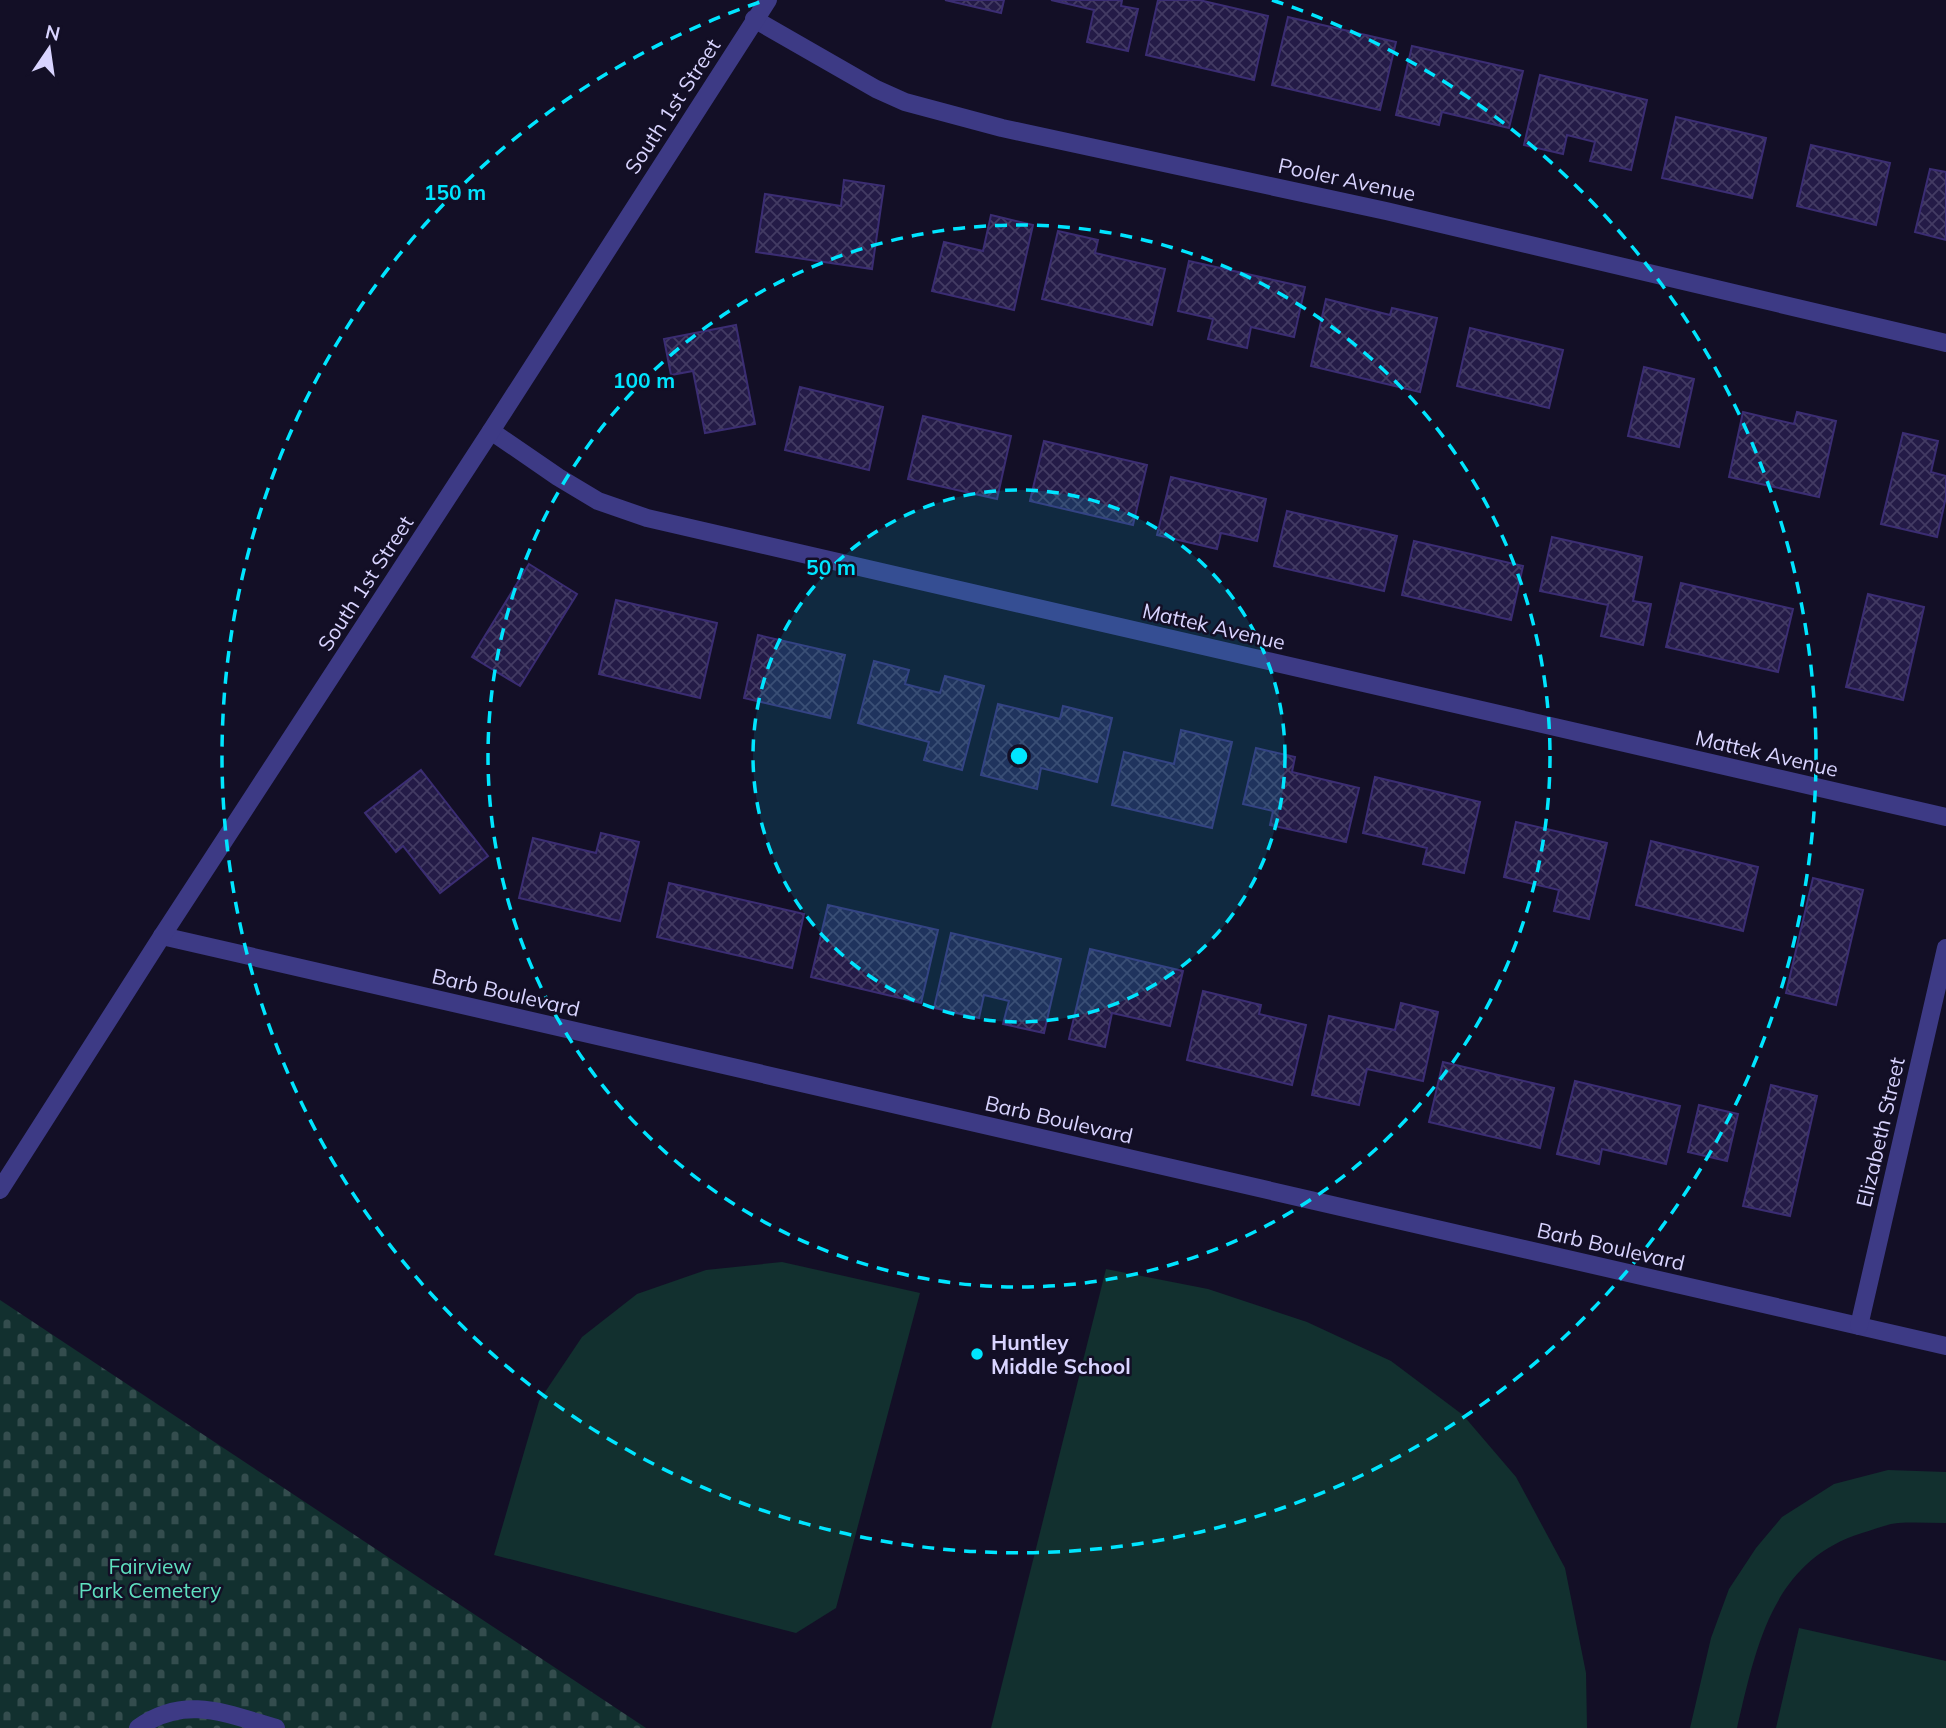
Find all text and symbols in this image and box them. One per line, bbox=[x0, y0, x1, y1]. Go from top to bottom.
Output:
north arrow bbox=[14, 14, 84, 84]
text: N bbox=[43, 19, 63, 46]
street label: South 1st Street bbox=[619, 33, 725, 179]
street label: Pooler Avenue bbox=[1276, 152, 1418, 206]
text: 150 m bbox=[424, 179, 486, 205]
text: 100 m bbox=[613, 367, 675, 393]
street label: South 1st Street bbox=[312, 510, 418, 656]
text: 50 m bbox=[806, 554, 856, 580]
street label: Mattek Avenue bbox=[1140, 597, 1288, 655]
street label: Mattek Avenue bbox=[1693, 724, 1841, 782]
centre of rings bbox=[1007, 744, 1031, 768]
street label: Barb Boulevard bbox=[430, 962, 582, 1022]
street label: Elizabeth Street bbox=[1850, 1055, 1910, 1209]
street label: Barb Boulevard bbox=[983, 1089, 1135, 1149]
street label: Barb Boulevard bbox=[1535, 1216, 1687, 1276]
place label: Huntley Middle School bbox=[991, 1329, 1131, 1379]
marker: Huntley Middle School bbox=[969, 1346, 985, 1362]
park label: Fairview Park Cemetery bbox=[79, 1553, 221, 1603]

